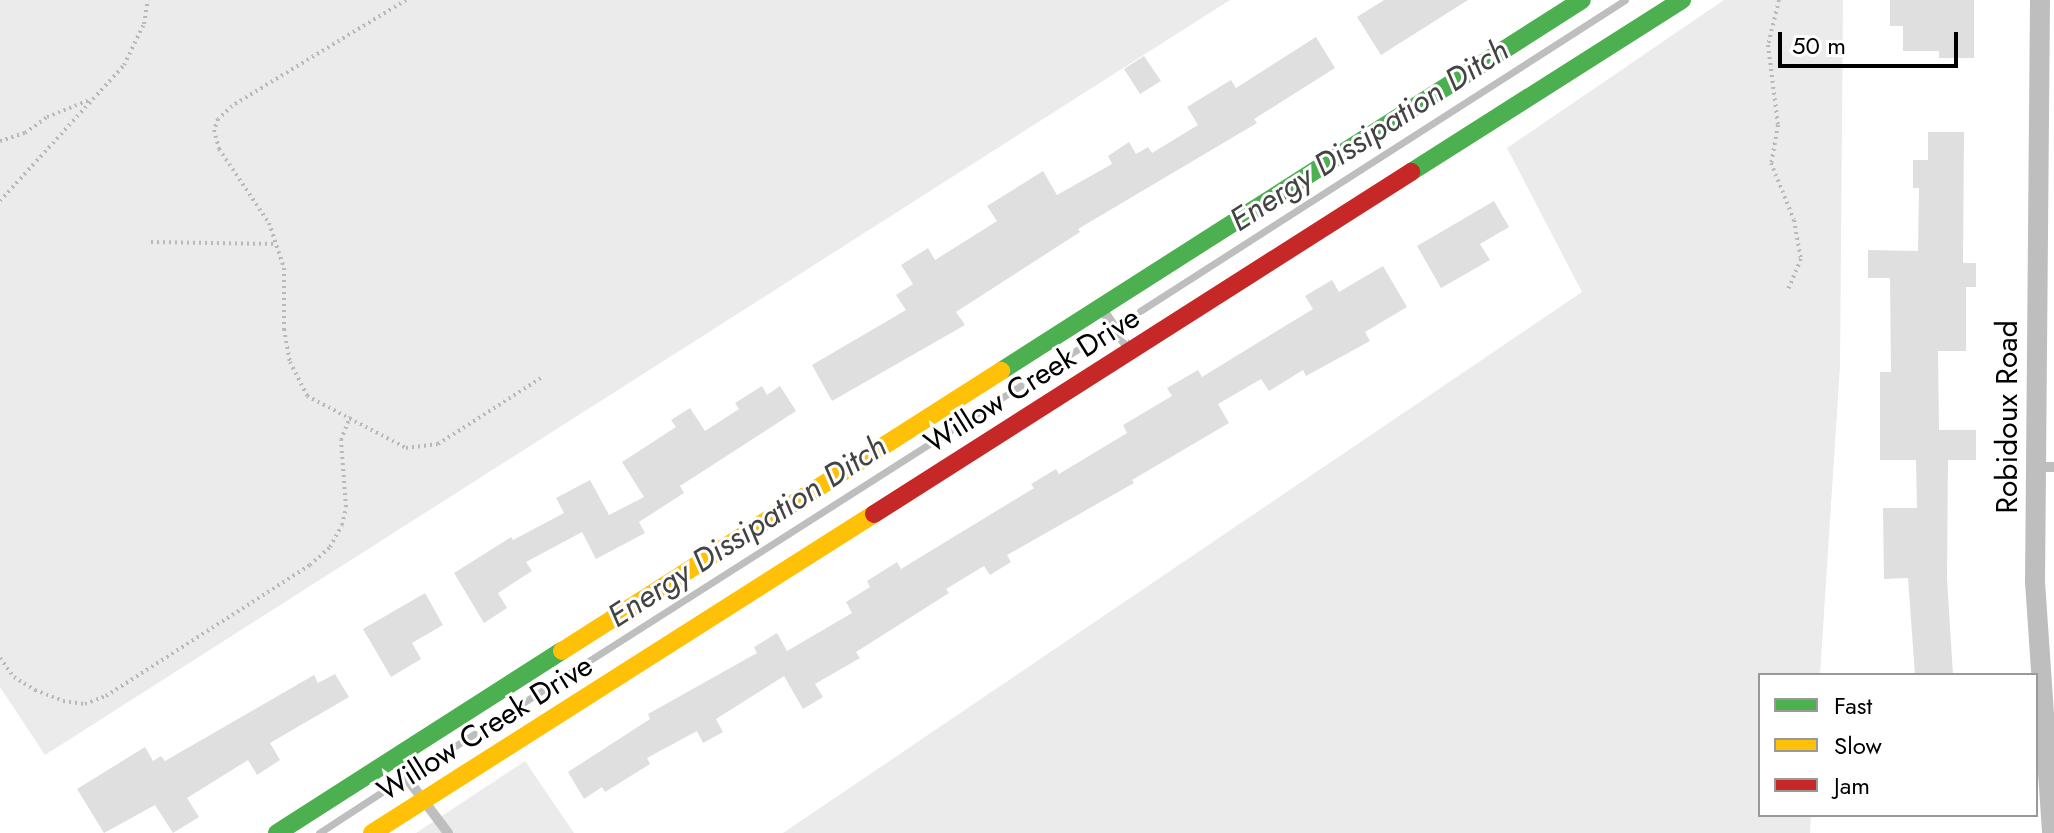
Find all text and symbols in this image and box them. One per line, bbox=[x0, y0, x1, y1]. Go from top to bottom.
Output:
scale bar bbox=[1782, 16, 1962, 66]
text: 50 m bbox=[1792, 28, 1846, 63]
water label: Energy Dissipation Ditch bbox=[1223, 31, 1515, 239]
street label: Willow Creek Drive bbox=[918, 299, 1146, 461]
street label: Robidoux Road bbox=[1989, 320, 2025, 514]
water label: Energy Dissipation Ditch bbox=[601, 427, 893, 635]
street label: Willow Creek Drive bbox=[371, 647, 599, 809]
legend bbox=[1758, 673, 2038, 817]
text: Fast bbox=[1834, 688, 1872, 723]
text: Slow bbox=[1834, 728, 1882, 763]
text: Jam bbox=[1834, 768, 1870, 803]

